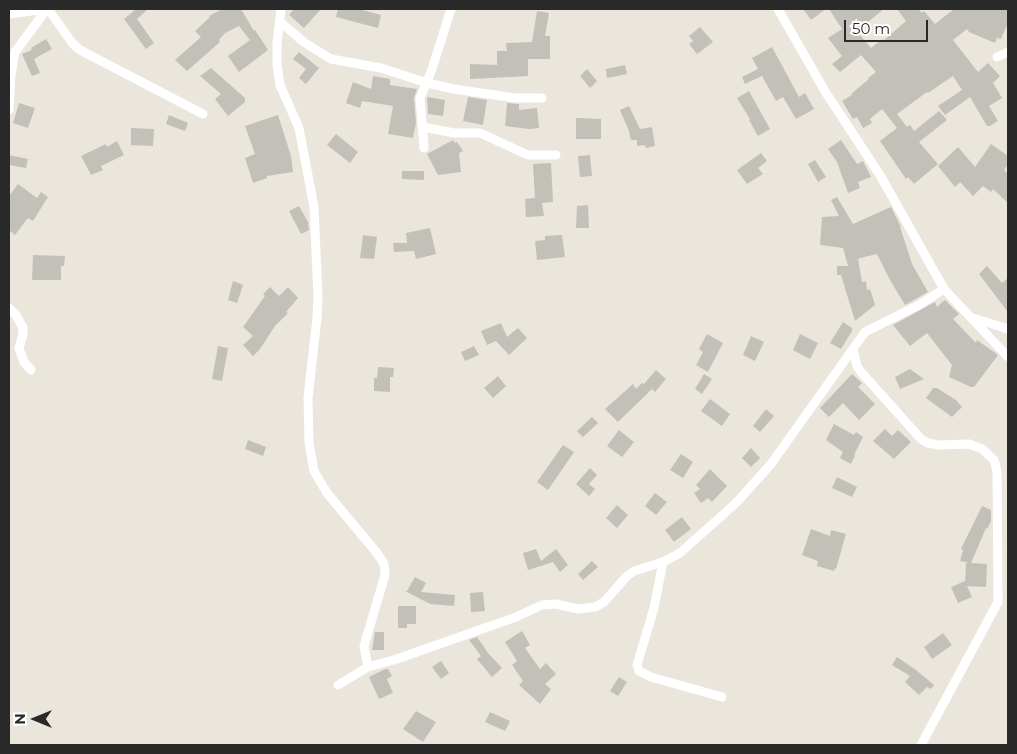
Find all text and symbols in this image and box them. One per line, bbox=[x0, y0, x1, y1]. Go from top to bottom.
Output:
scale bar bbox=[847, 10, 931, 42]
text: 50 m bbox=[852, 19, 890, 38]
north arrow bbox=[10, 694, 60, 744]
text: N bbox=[11, 713, 29, 725]

